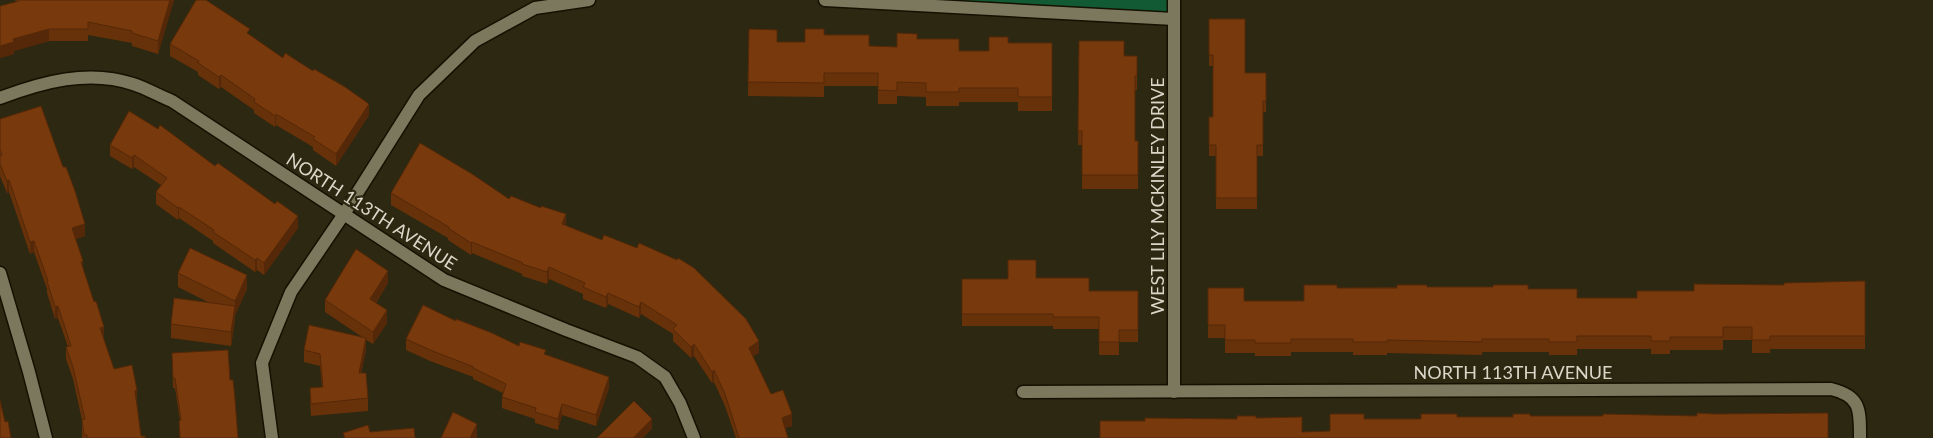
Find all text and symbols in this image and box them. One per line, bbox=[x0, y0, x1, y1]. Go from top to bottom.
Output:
street label: WEST LILY MCKINLEY DRIVE bbox=[1146, 77, 1168, 315]
street label: NORTH 113TH AVENUE bbox=[283, 148, 461, 274]
street label: NORTH 113TH AVENUE bbox=[1414, 361, 1612, 383]

